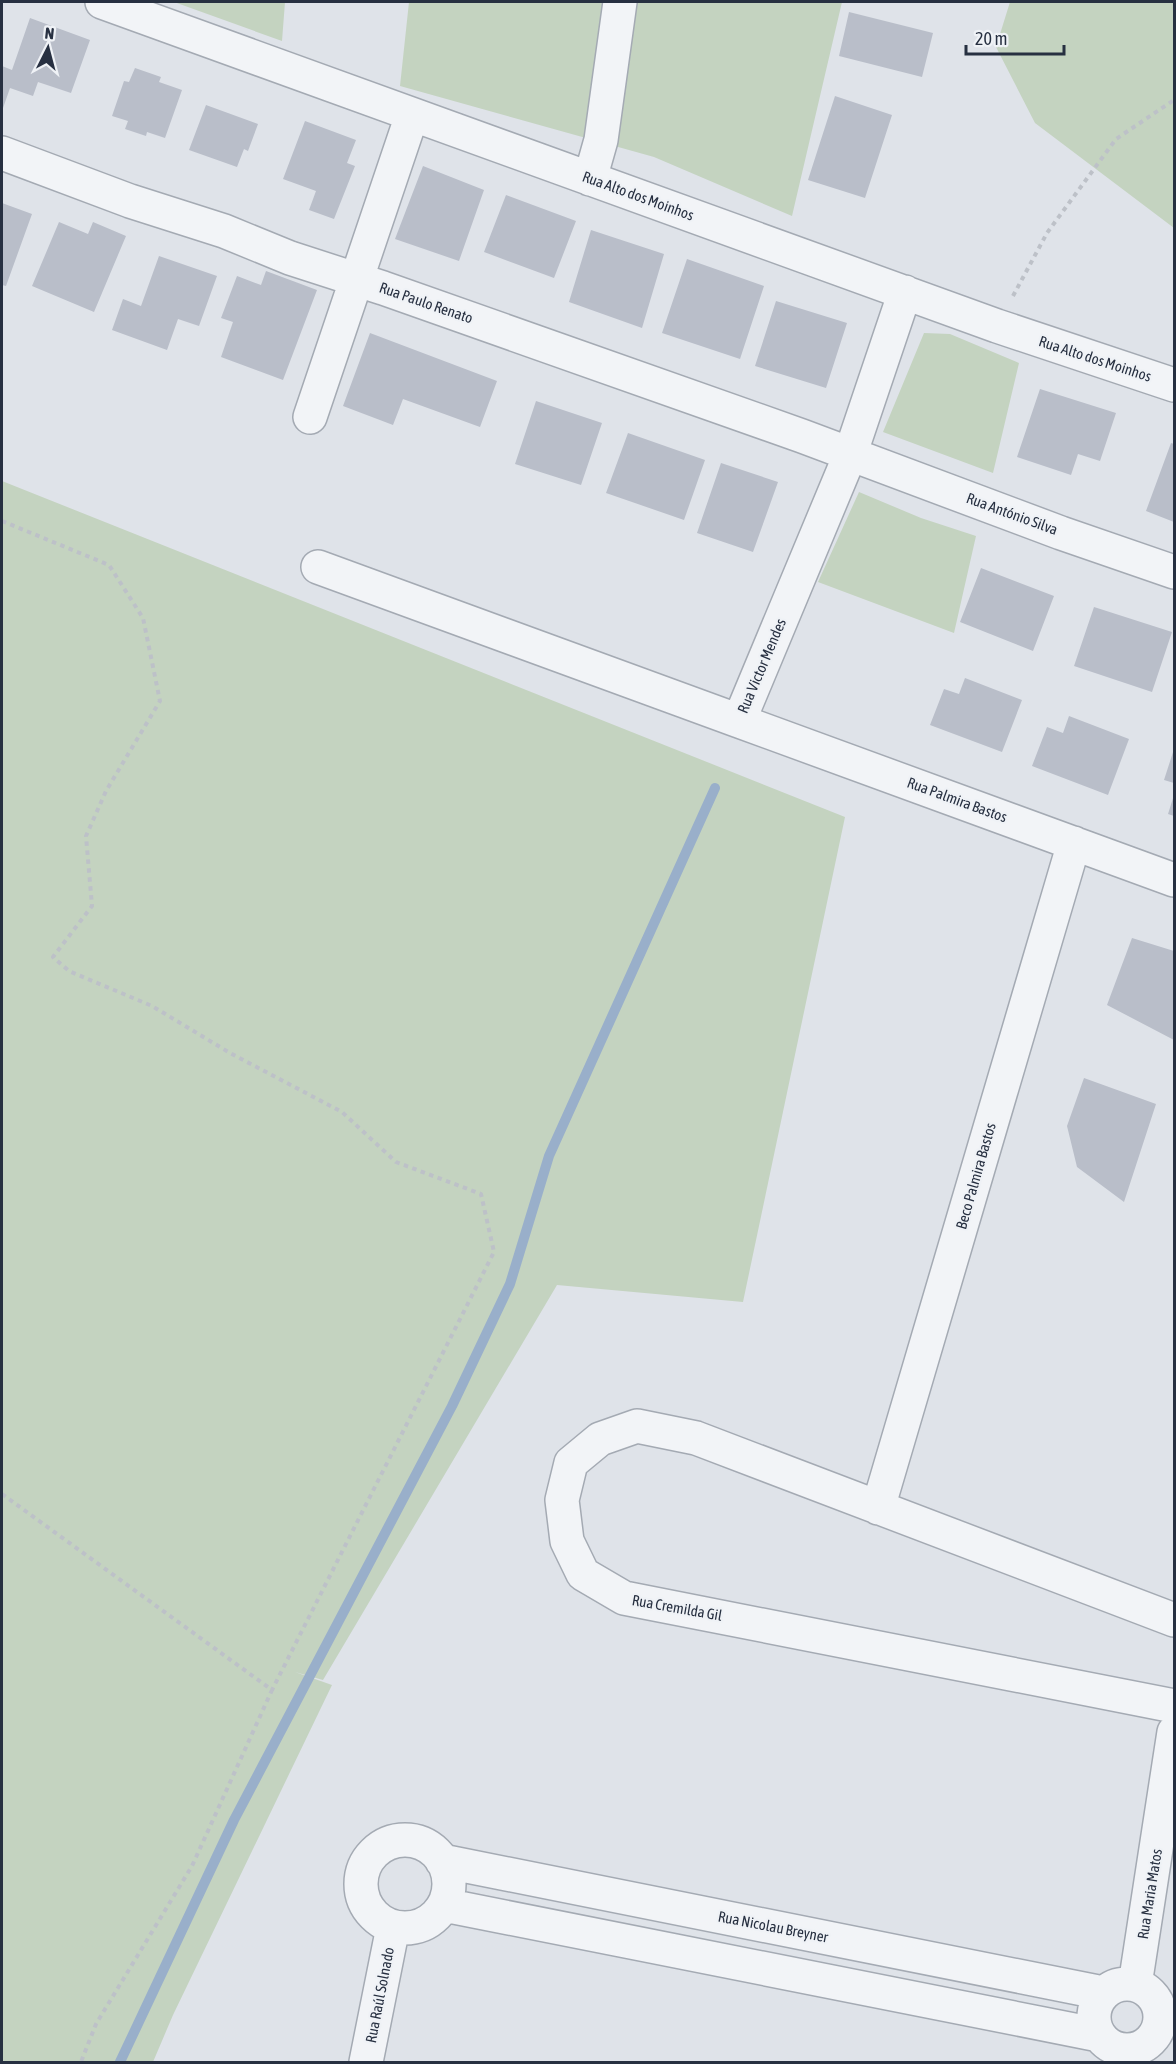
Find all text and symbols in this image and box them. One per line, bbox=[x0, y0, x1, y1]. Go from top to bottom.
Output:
north arrow bbox=[18, 18, 78, 78]
scale bar bbox=[966, 18, 1064, 56]
text: N bbox=[44, 24, 55, 43]
text: 20 m bbox=[975, 28, 1007, 49]
street label: Rua Alto dos Moinhos bbox=[580, 167, 696, 224]
street label: Rua Paulo Renato bbox=[377, 279, 475, 326]
street label: Rua Alto dos Moinhos bbox=[1037, 332, 1154, 385]
street label: Rua António Silva bbox=[964, 489, 1060, 538]
street label: Rua Victor Mendes bbox=[734, 616, 789, 716]
street label: Rua Palmira Bastos bbox=[905, 774, 1009, 825]
street label: Beco Palmira Bastos bbox=[952, 1121, 999, 1231]
street label: Rua Cremilda Gil bbox=[631, 1591, 724, 1624]
street label: Rua Maria Matos bbox=[1134, 1848, 1165, 1940]
street label: Rua Nicolau Breyner bbox=[717, 1907, 830, 1946]
street label: Rua Raúl Solnado bbox=[362, 1946, 397, 2044]

